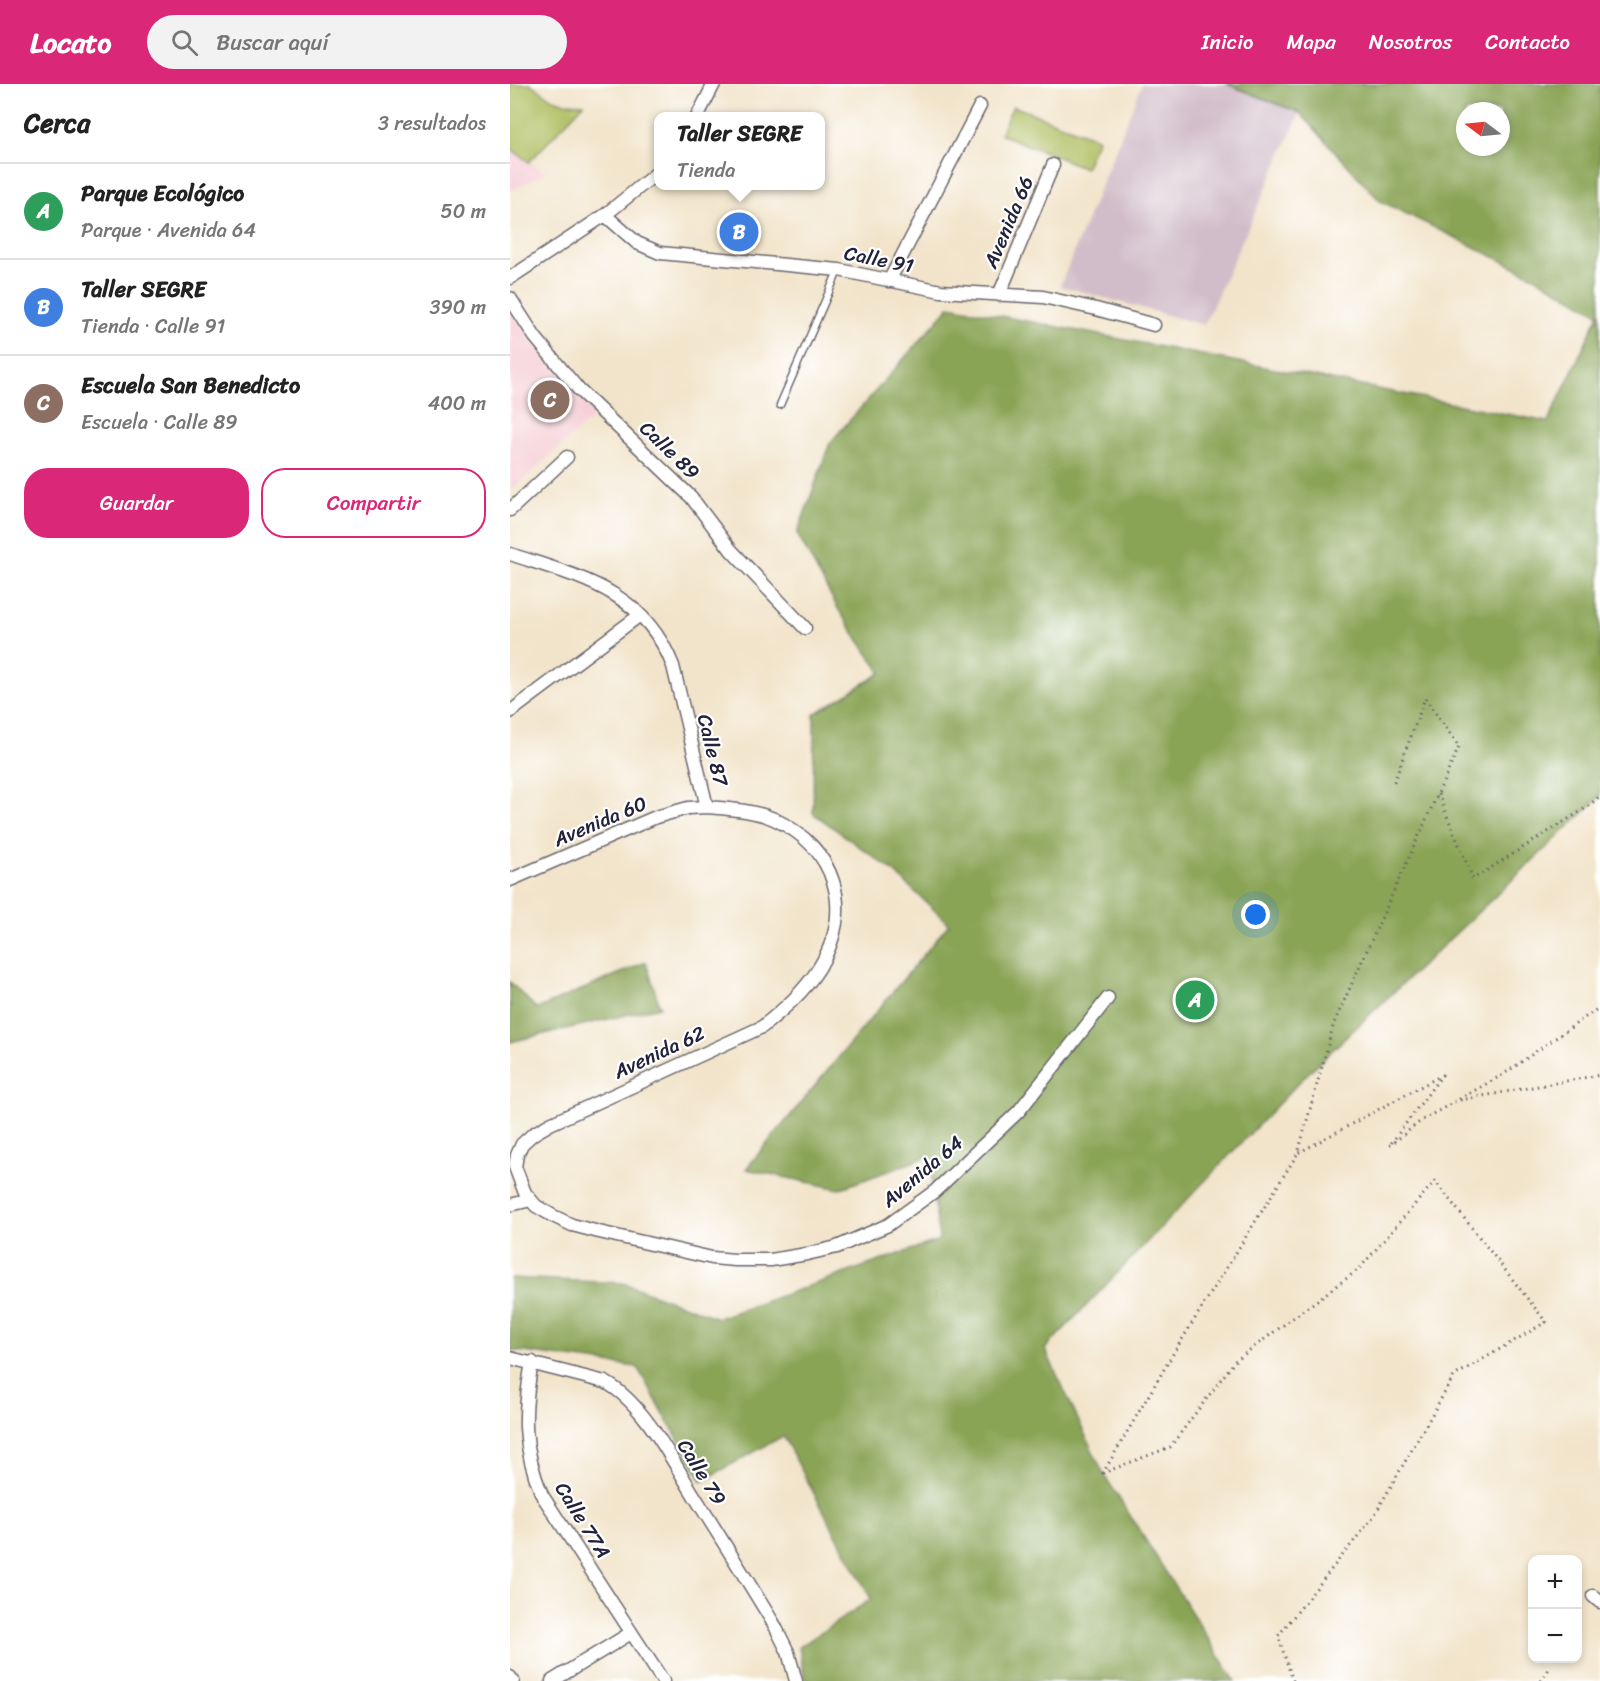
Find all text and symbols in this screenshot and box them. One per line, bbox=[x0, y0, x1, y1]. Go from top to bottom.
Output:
search box bbox=[147, 15, 567, 69]
text: Locato bbox=[30, 18, 111, 67]
text: Buscar aquí bbox=[216, 23, 328, 62]
text: Inicio bbox=[1201, 23, 1253, 61]
text: Mapa bbox=[1286, 23, 1336, 61]
text: Nosotros bbox=[1369, 23, 1452, 61]
text: Contacto bbox=[1485, 23, 1570, 61]
icon: search bbox=[168, 26, 201, 59]
text: Cerca bbox=[24, 100, 90, 146]
north arrow bbox=[1456, 102, 1510, 156]
text: 3 resultados bbox=[378, 106, 486, 141]
popup bbox=[654, 112, 825, 190]
text: Taller SEGRE bbox=[677, 114, 802, 153]
text: Tienda bbox=[677, 153, 735, 188]
street label: Avenida 66 bbox=[973, 170, 1044, 275]
text: Parque Ecológico bbox=[81, 174, 244, 213]
text: A bbox=[37, 194, 50, 229]
text: 50 m bbox=[441, 194, 486, 229]
pin: B bbox=[720, 210, 758, 254]
text: Parque · Avenida 64 bbox=[81, 213, 256, 248]
street label: Calle 91 bbox=[841, 236, 917, 283]
text: Taller SEGRE bbox=[81, 270, 206, 309]
text: B bbox=[37, 290, 50, 325]
text: 390 m bbox=[430, 290, 486, 325]
text: Tienda · Calle 91 bbox=[81, 309, 225, 344]
text: Escuela San Benedicto bbox=[81, 366, 300, 405]
pin: C bbox=[530, 378, 570, 422]
text: C bbox=[37, 386, 50, 421]
text: 400 m bbox=[428, 386, 486, 421]
text: Escuela · Calle 89 bbox=[81, 405, 238, 440]
street label: Calle 89 bbox=[631, 412, 708, 489]
button: Guardar bbox=[24, 468, 249, 538]
button: Compartir bbox=[261, 468, 486, 538]
street label: Calle 87 bbox=[687, 711, 739, 791]
street label: Avenida 60 bbox=[547, 786, 652, 857]
your location bbox=[1241, 900, 1270, 929]
pin: A bbox=[1176, 978, 1214, 1022]
street label: Avenida 62 bbox=[607, 1016, 711, 1089]
street label: Avenida 64 bbox=[873, 1126, 971, 1217]
street label: Calle 79 bbox=[667, 1432, 736, 1513]
street label: Calle 77A bbox=[545, 1475, 620, 1566]
map controls bbox=[1528, 1555, 1582, 1663]
button: + bbox=[1528, 1555, 1582, 1609]
button: − bbox=[1528, 1609, 1582, 1663]

